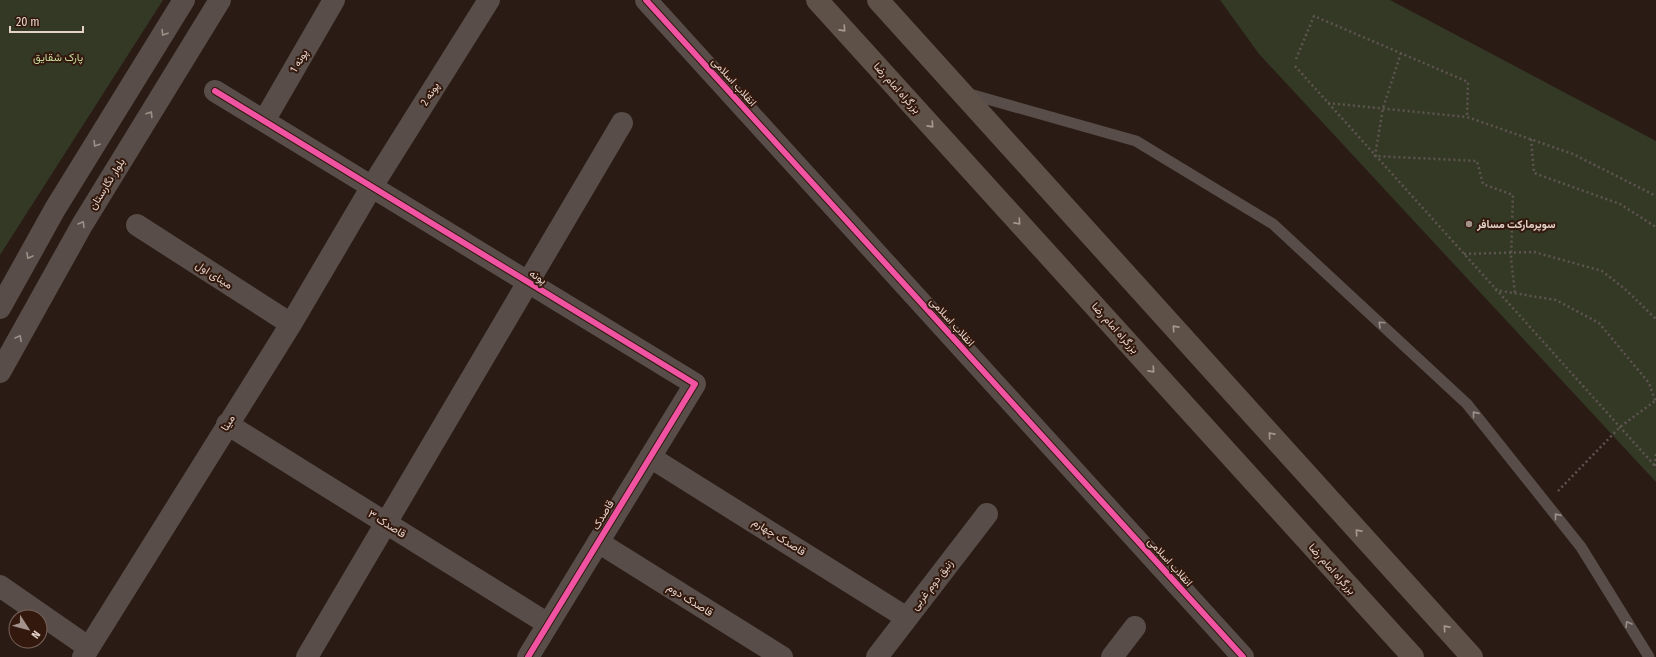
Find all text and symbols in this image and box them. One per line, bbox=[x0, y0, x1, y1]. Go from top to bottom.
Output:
scale bar bbox=[10, 8, 83, 34]
text: 20 m bbox=[16, 15, 40, 29]
one-way arrow bbox=[839, 24, 846, 32]
one-way arrow bbox=[161, 29, 169, 36]
street label: پونه 1 bbox=[287, 47, 312, 75]
park label: پارک شقایق bbox=[33, 51, 83, 65]
street label: انقلاب اسلامی bbox=[709, 55, 759, 109]
street label: بزرگراه امام رضا bbox=[870, 60, 923, 117]
street label: پونه 2 bbox=[418, 80, 443, 109]
one-way arrow bbox=[146, 111, 153, 118]
one-way arrow bbox=[926, 120, 933, 128]
one-way arrow bbox=[93, 140, 100, 147]
street label: بلوار نگارستان bbox=[86, 156, 128, 212]
one-way arrow bbox=[1013, 217, 1020, 224]
place label: سوپرمارکت مسافر bbox=[1476, 218, 1556, 232]
marker: سوپرمارکت مسافر bbox=[1464, 219, 1474, 229]
one-way arrow bbox=[78, 221, 85, 228]
one-way arrow bbox=[27, 251, 34, 259]
street label: مینای اول bbox=[193, 258, 235, 292]
street label: پونه bbox=[527, 267, 549, 288]
street label: انقلاب اسلامی bbox=[927, 295, 977, 349]
street label: بزرگراه امام رضا bbox=[1088, 300, 1141, 357]
one-way arrow bbox=[1378, 322, 1386, 329]
one-way arrow bbox=[1172, 326, 1179, 333]
one-way arrow bbox=[14, 335, 22, 342]
one-way arrow bbox=[1147, 365, 1155, 373]
street label: مینا bbox=[218, 412, 238, 433]
one-way arrow bbox=[1473, 412, 1480, 419]
one-way arrow bbox=[1268, 432, 1276, 440]
street label: قاصدک bbox=[589, 498, 617, 532]
street label: قاصدک ۳ bbox=[366, 507, 408, 541]
one-way arrow bbox=[1554, 513, 1561, 520]
street label: قاصدک چهارم bbox=[749, 516, 808, 559]
one-way arrow bbox=[1356, 529, 1363, 536]
street label: انقلاب اسلامی bbox=[1145, 535, 1195, 589]
street label: بزرگراه امام رضا bbox=[1305, 541, 1358, 598]
street label: زنبق دوم غربی bbox=[908, 557, 957, 614]
street label: قاصدک دوم bbox=[664, 581, 715, 620]
north arrow bbox=[8, 609, 48, 649]
one-way arrow bbox=[1626, 621, 1633, 628]
one-way arrow bbox=[1443, 625, 1450, 633]
text: N bbox=[28, 628, 43, 641]

